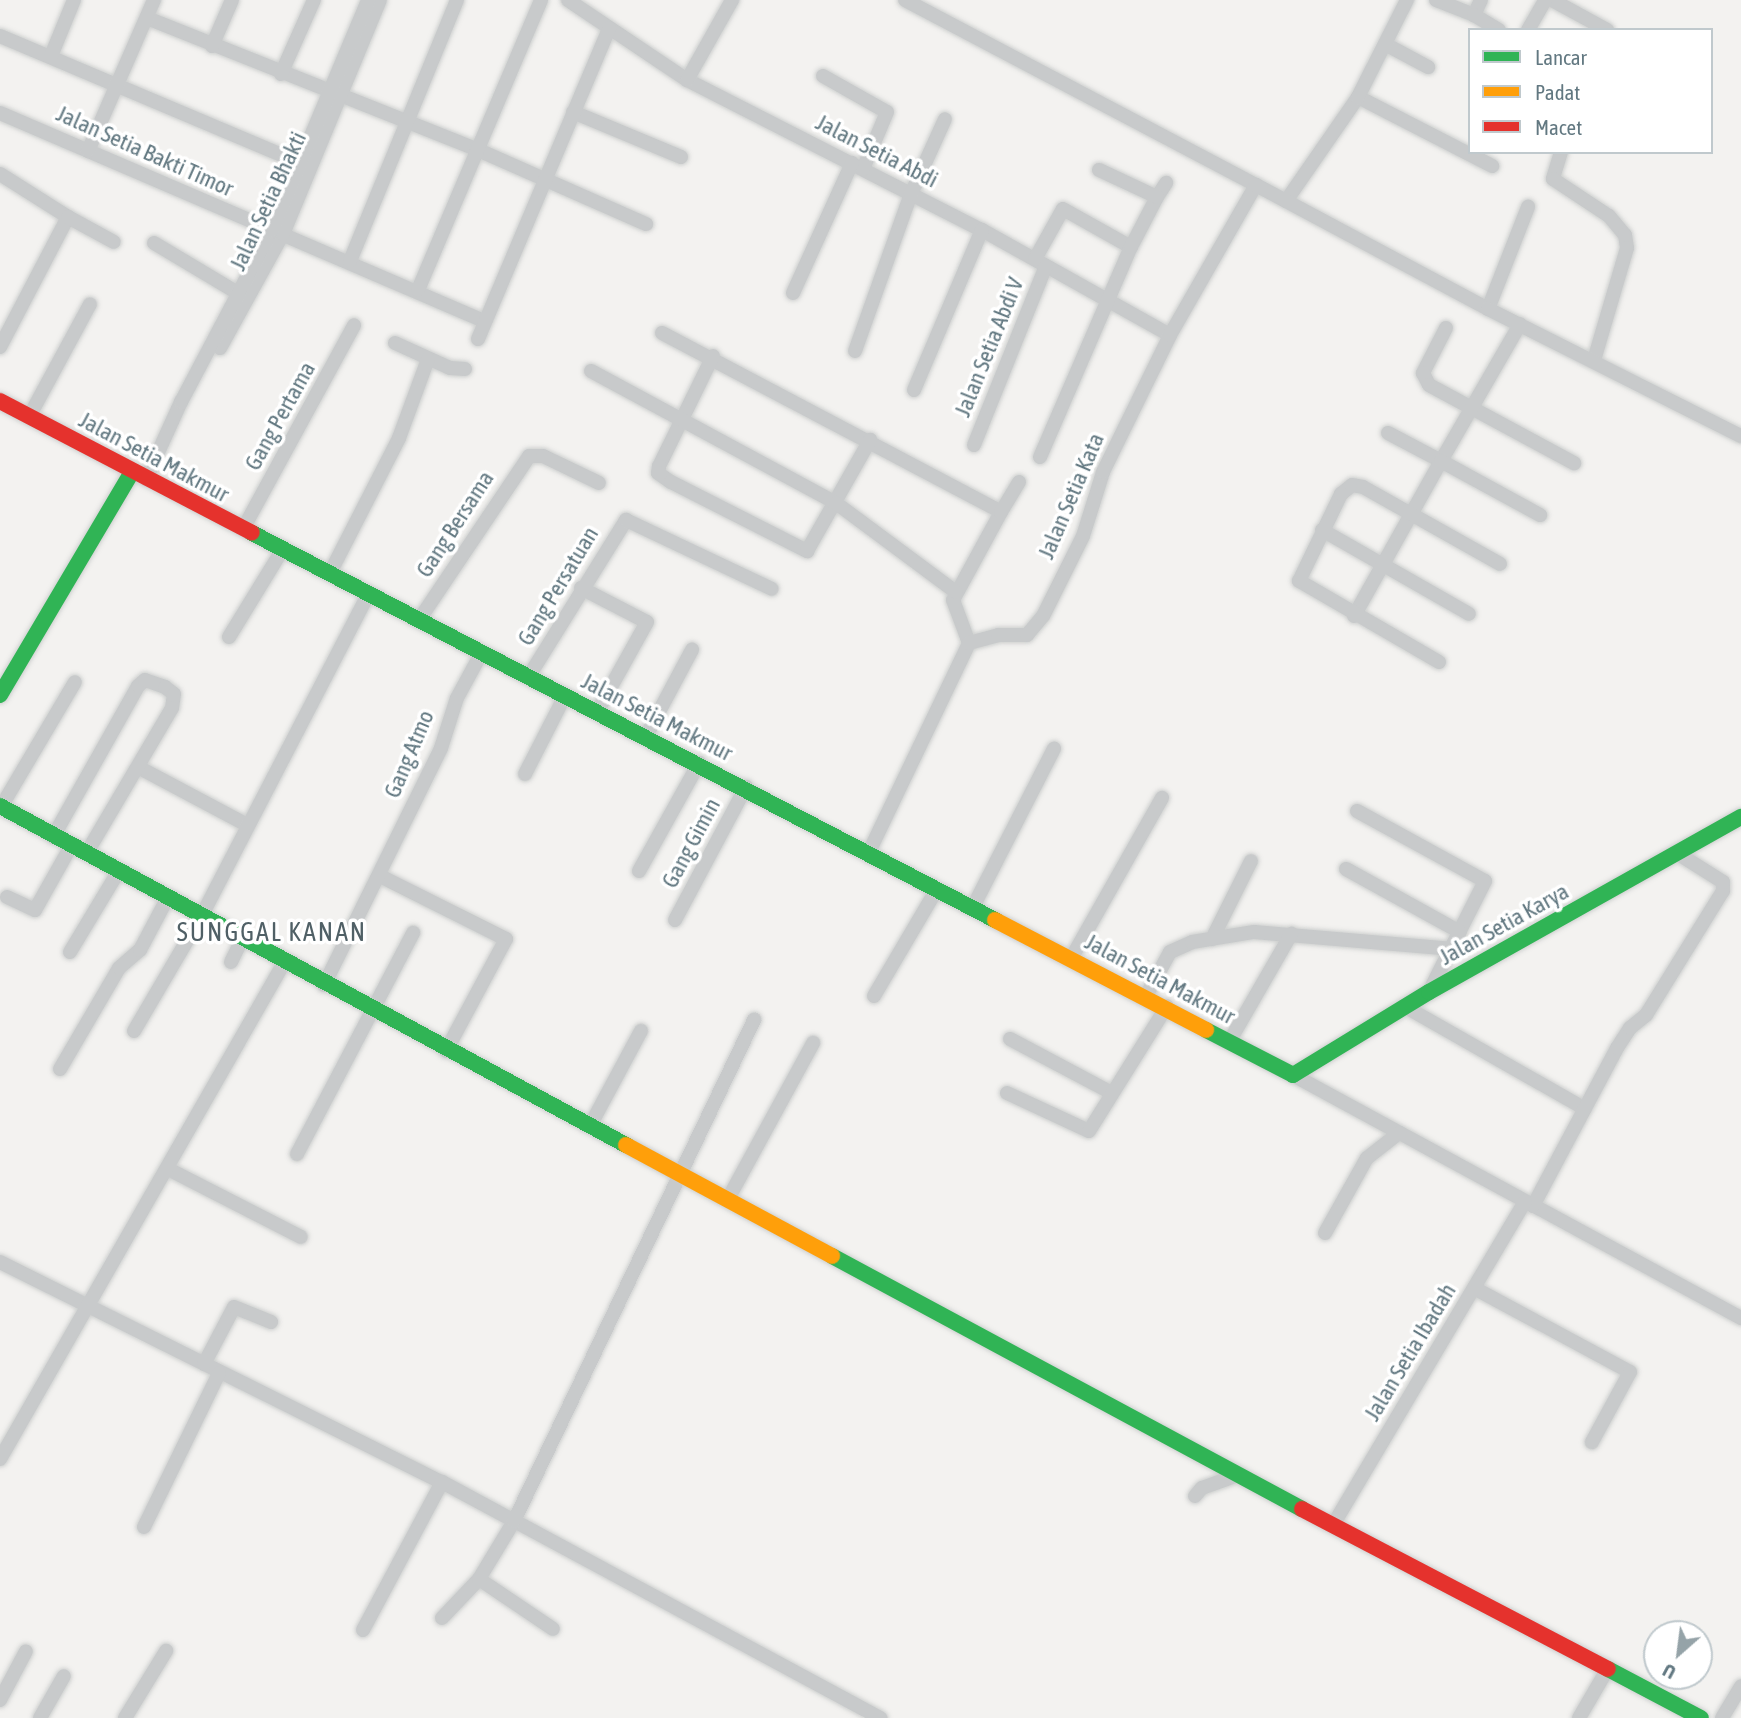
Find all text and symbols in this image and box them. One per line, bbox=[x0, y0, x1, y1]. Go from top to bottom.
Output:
legend bbox=[1468, 28, 1713, 154]
text: Lancar bbox=[1535, 45, 1587, 69]
text: Padat bbox=[1535, 80, 1580, 104]
street label: Jalan Setia Bakti Timor bbox=[52, 100, 238, 202]
street label: Jalan Setia Abdi bbox=[811, 108, 943, 194]
text: Macet bbox=[1535, 115, 1582, 139]
street label: Jalan Setia Bhakti bbox=[224, 127, 312, 275]
street label: Jalan Setia Abdi V bbox=[949, 273, 1029, 421]
street label: Gang Pertama bbox=[239, 357, 321, 475]
street label: Jalan Setia Makmur bbox=[74, 406, 234, 508]
street label: Jalan Setia Kata bbox=[1032, 429, 1110, 563]
street label: Gang Bersama bbox=[410, 466, 500, 582]
street label: Gang Persatuan bbox=[512, 522, 604, 650]
street label: Jalan Setia Makmur bbox=[577, 667, 737, 767]
street label: Gang Atmo bbox=[378, 706, 440, 802]
street label: Gang Gimin bbox=[656, 793, 726, 893]
street label: Jalan Setia Karya bbox=[1435, 877, 1573, 971]
district label: SUNGGAL KANAN bbox=[178, 917, 366, 949]
street label: Jalan Setia Makmur bbox=[1080, 928, 1240, 1030]
street label: Jalan Setia Ibadah bbox=[1358, 1278, 1462, 1426]
north arrow bbox=[1643, 1620, 1713, 1690]
text: U bbox=[1659, 1659, 1679, 1684]

